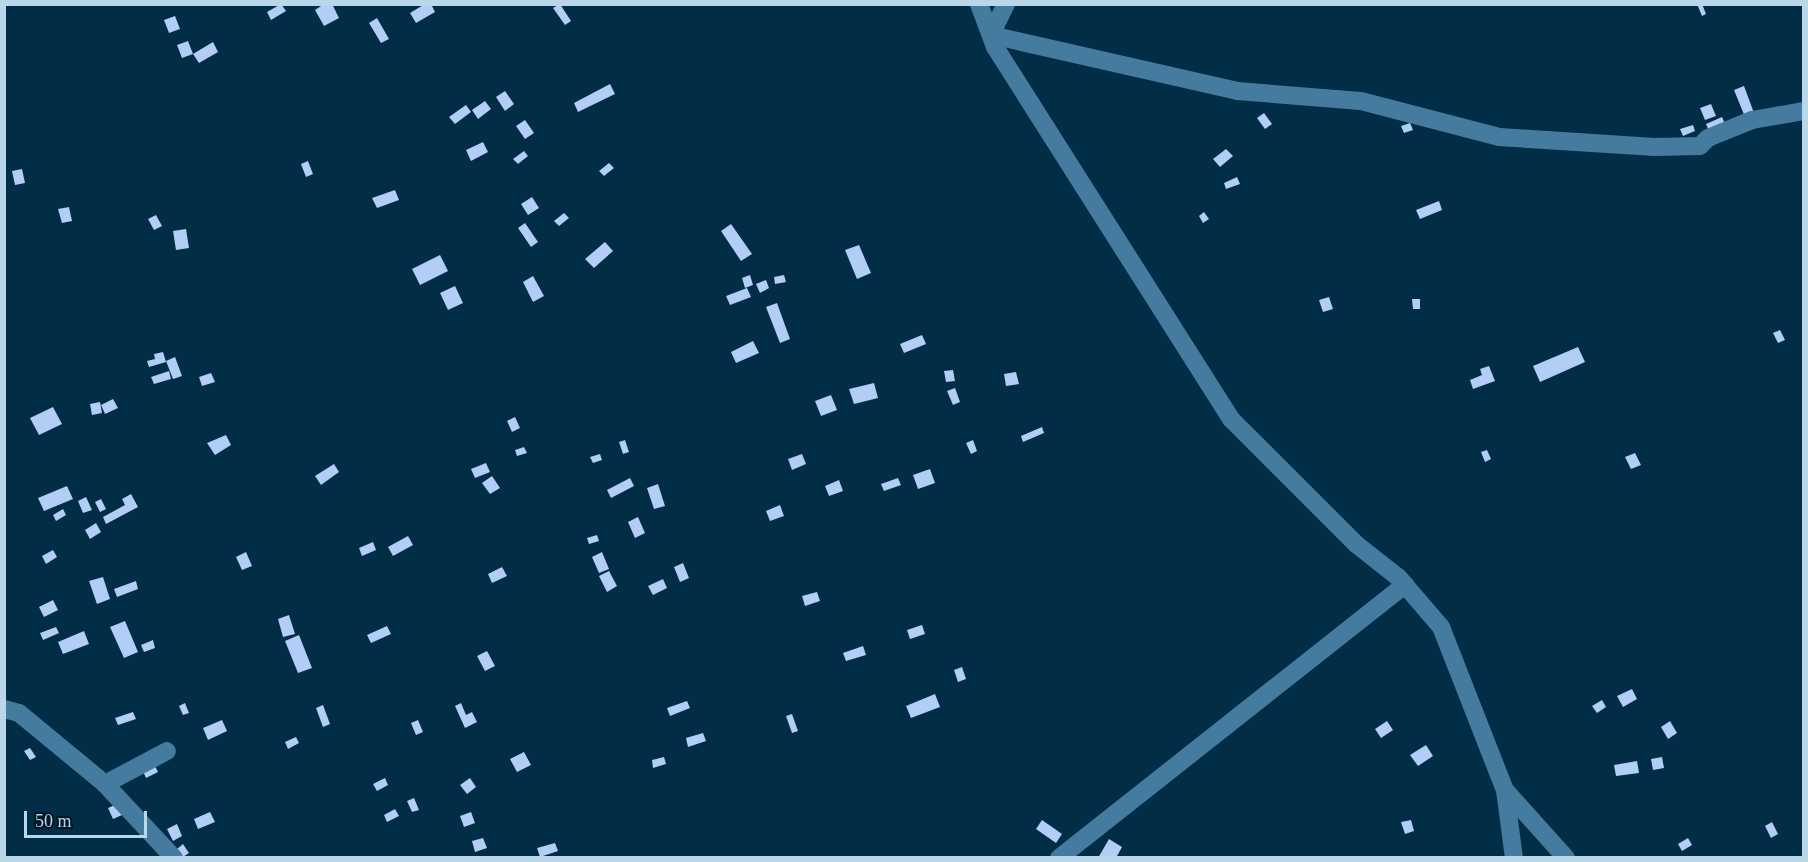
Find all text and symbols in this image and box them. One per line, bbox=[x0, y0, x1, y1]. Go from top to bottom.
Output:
scale bar bbox=[27, 799, 150, 837]
text: 50 m bbox=[35, 811, 72, 831]

